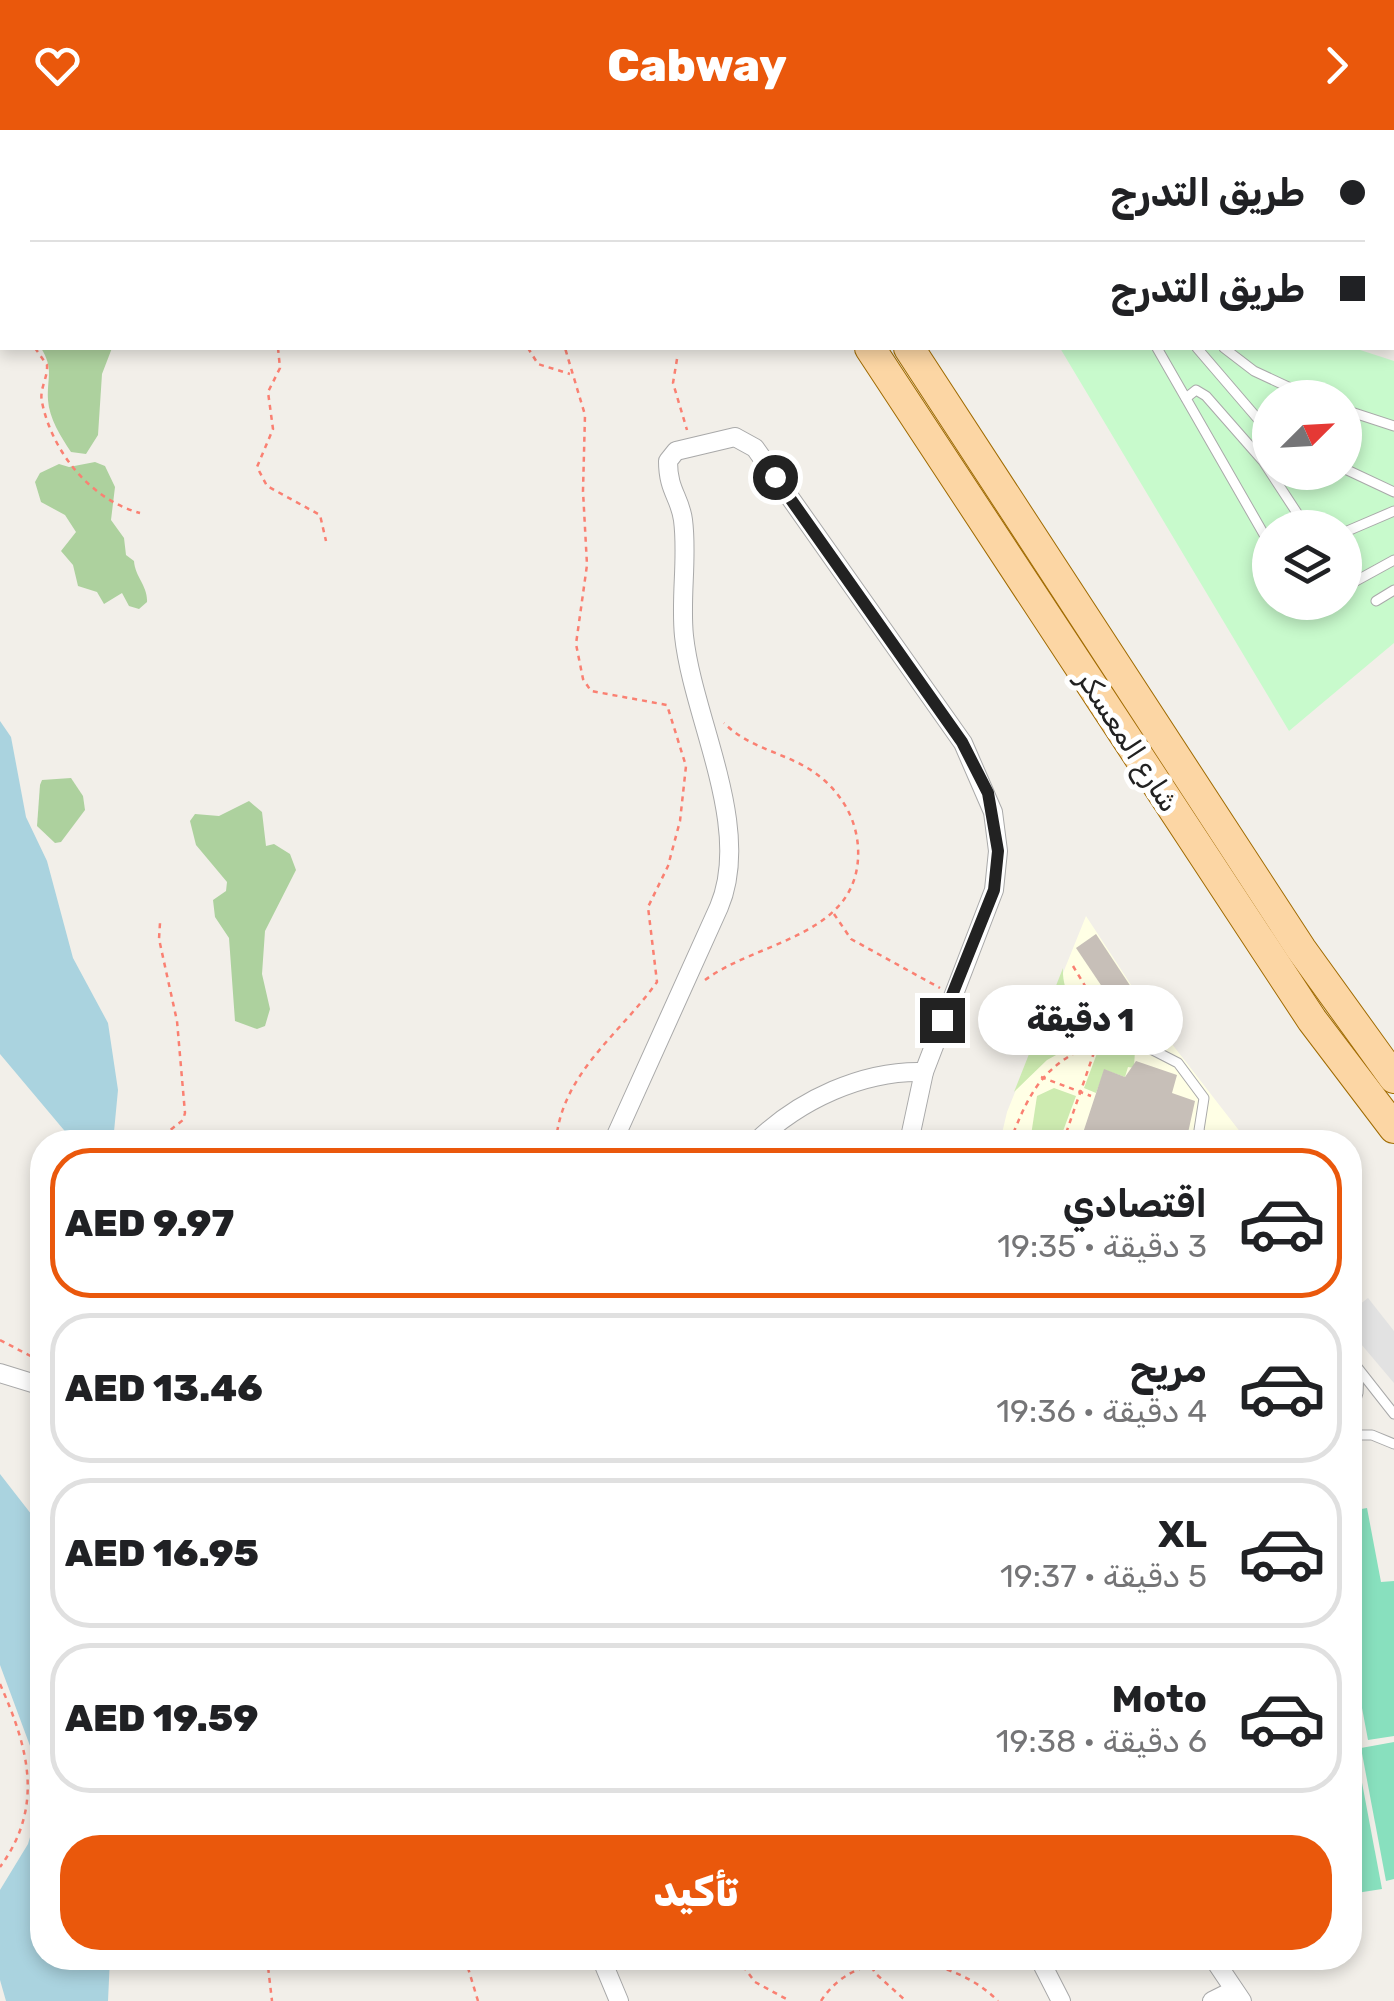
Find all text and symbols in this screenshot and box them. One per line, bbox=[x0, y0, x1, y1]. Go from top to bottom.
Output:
icon: heart bbox=[30, 38, 85, 93]
icon: forward bbox=[1309, 38, 1364, 93]
text: Cabway bbox=[607, 39, 787, 92]
text: طريق التدرج bbox=[1110, 170, 1305, 216]
text: طريق التدرج bbox=[1110, 266, 1305, 312]
north arrow bbox=[1252, 380, 1362, 490]
map controls bbox=[1252, 380, 1362, 620]
route start bbox=[753, 455, 798, 500]
button: layers bbox=[1252, 510, 1362, 620]
street label: شارع المعسكر bbox=[1066, 662, 1186, 820]
callout: 1 دقيقة bbox=[977, 985, 1182, 1055]
route end bbox=[920, 998, 965, 1043]
text: 1 دقيقة bbox=[1027, 1001, 1134, 1039]
icon: car bbox=[1237, 1178, 1327, 1268]
text: اقتصادي bbox=[1063, 1181, 1207, 1227]
text: AED 9.97 bbox=[65, 1200, 234, 1246]
text: 3 دقيقة · 19:35 bbox=[997, 1227, 1207, 1265]
icon: car bbox=[1237, 1343, 1327, 1433]
text: مريح bbox=[1130, 1346, 1207, 1392]
text: AED 13.46 bbox=[65, 1365, 263, 1411]
text: 4 دقيقة · 19:36 bbox=[996, 1392, 1207, 1430]
icon: car bbox=[1237, 1508, 1327, 1598]
text: XL bbox=[1158, 1511, 1207, 1557]
text: AED 16.95 bbox=[65, 1530, 259, 1576]
text: 5 دقيقة · 19:37 bbox=[1000, 1557, 1207, 1595]
icon: car bbox=[1237, 1673, 1327, 1763]
text: Moto bbox=[1111, 1676, 1207, 1722]
text: AED 19.59 bbox=[65, 1695, 258, 1741]
text: 6 دقيقة · 19:38 bbox=[996, 1722, 1207, 1760]
button: تأكيد bbox=[60, 1835, 1332, 1950]

